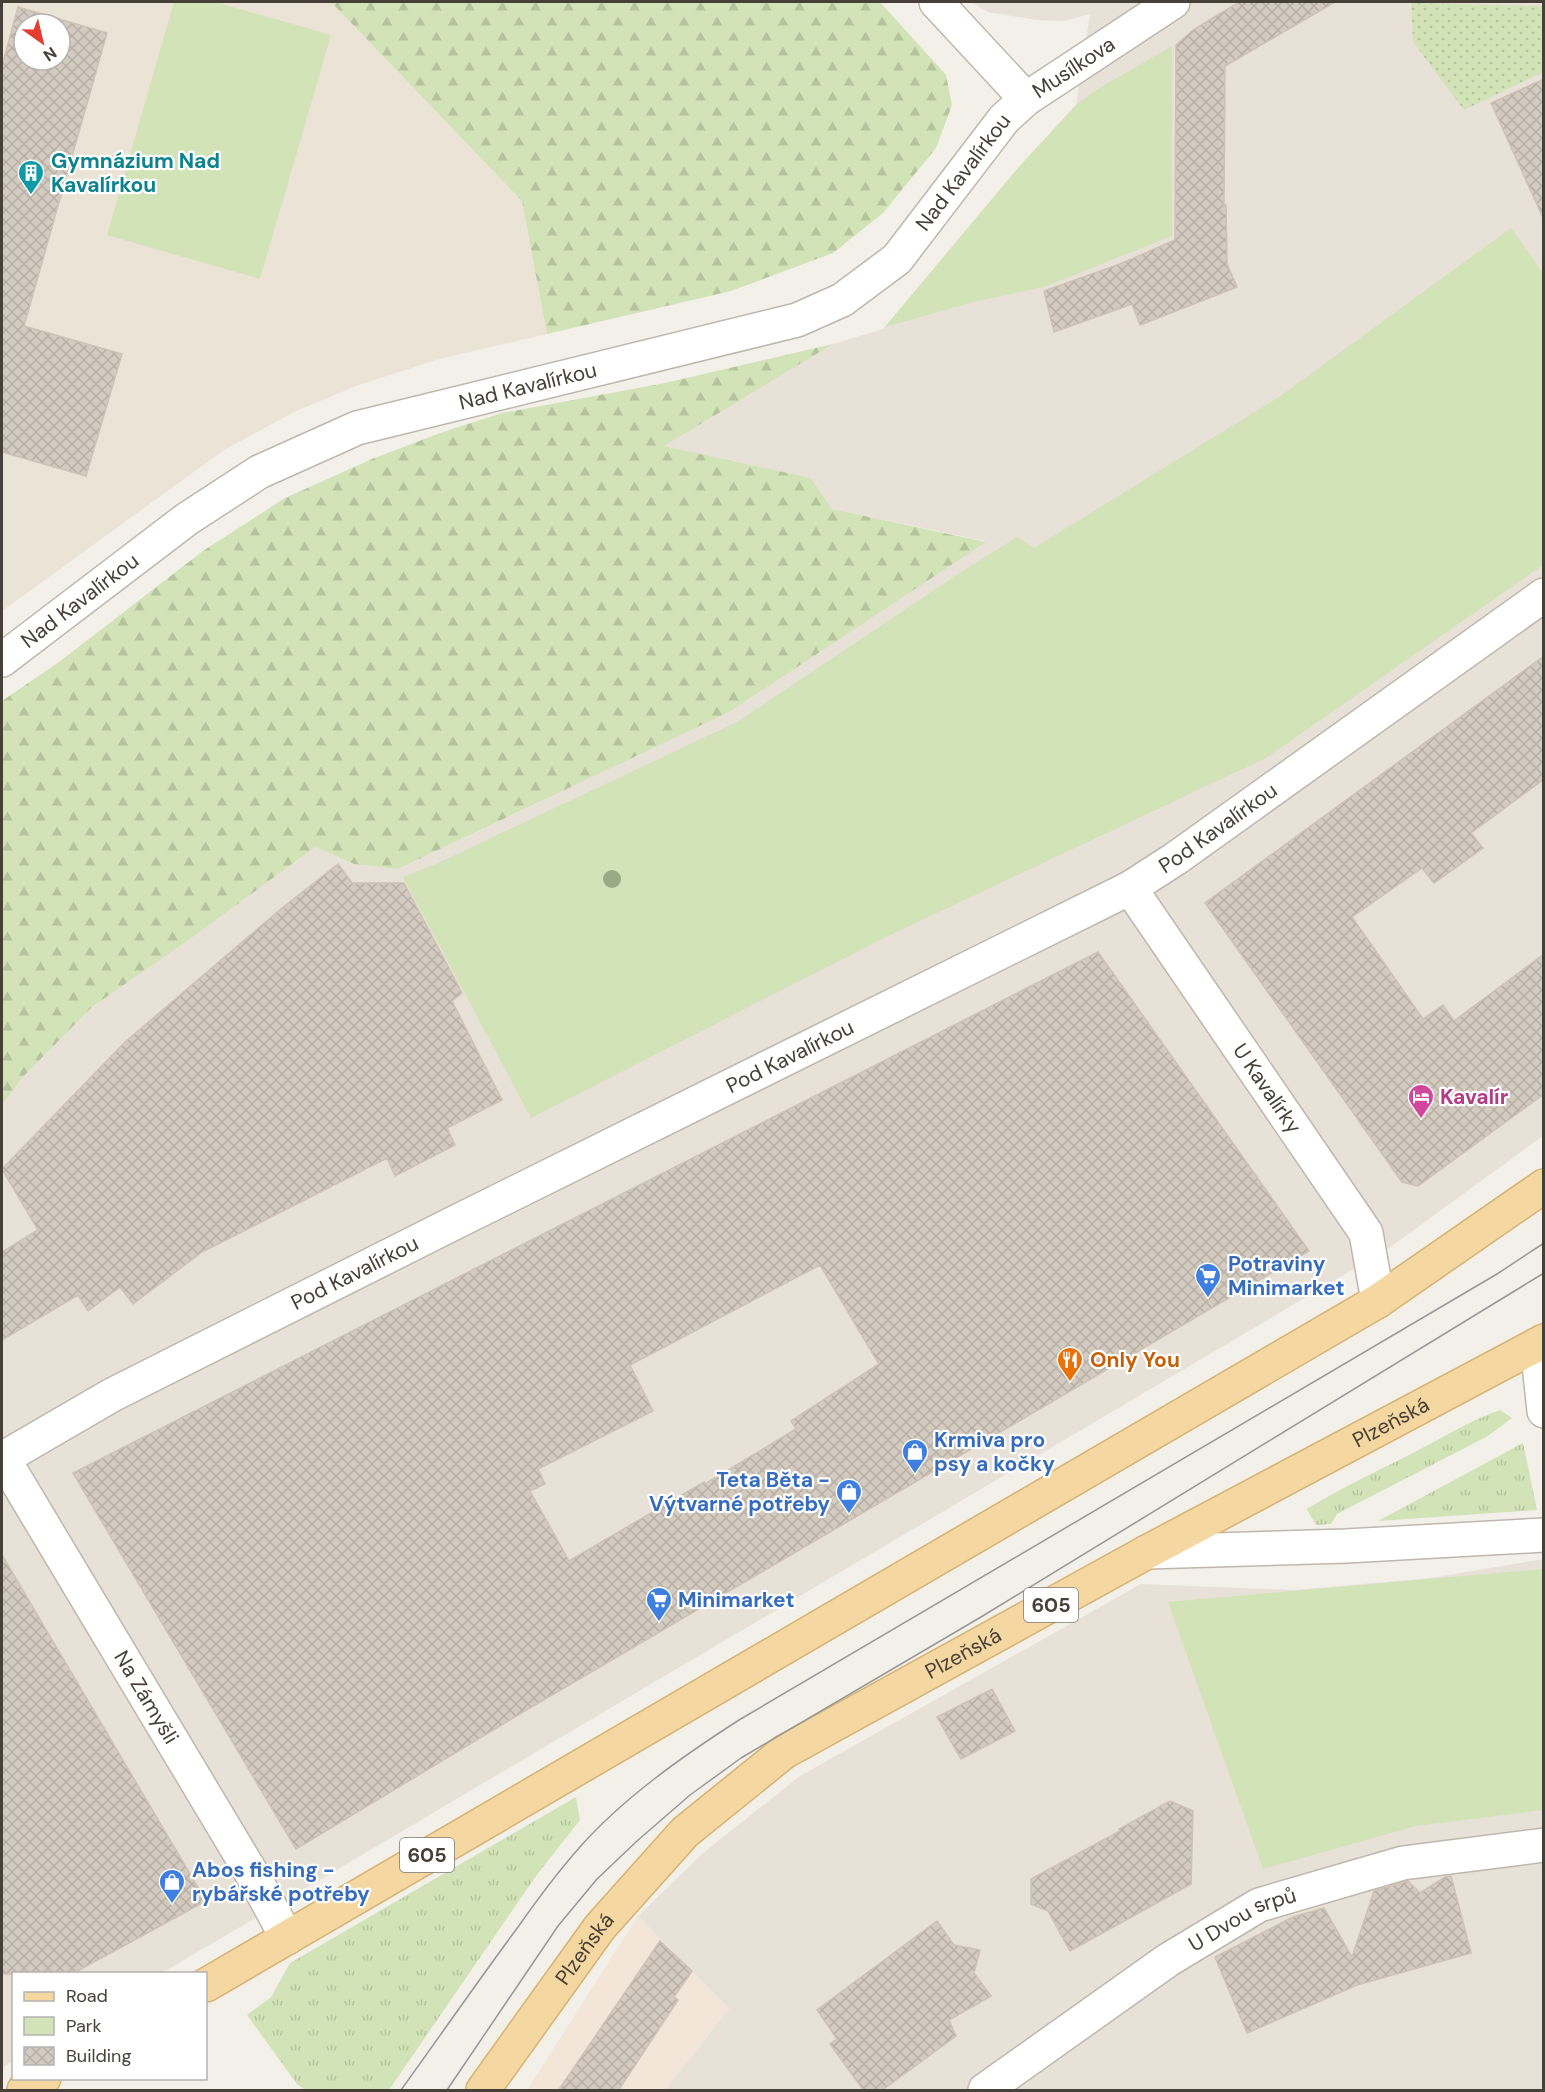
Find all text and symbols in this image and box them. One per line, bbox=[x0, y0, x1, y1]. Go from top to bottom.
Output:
north arrow bbox=[12, 12, 72, 72]
street label: Musílkova bbox=[1027, 30, 1120, 105]
text: N bbox=[39, 42, 61, 66]
street label: Nad Kavalírkou bbox=[909, 108, 1017, 237]
place label: Gymnázium Nad Kavalírkou bbox=[51, 147, 220, 199]
building icon: Gymnázium Nad Kavalírkou bbox=[16, 158, 46, 196]
street label: Nad Kavalírkou bbox=[456, 356, 600, 416]
street label: Nad Kavalírkou bbox=[15, 547, 145, 654]
street label: Pod Kavalírkou bbox=[1153, 776, 1283, 880]
street label: Pod Kavalírkou bbox=[721, 1013, 858, 1100]
street label: U Kavalírky bbox=[1226, 1038, 1308, 1139]
hotel icon: Kavalír bbox=[1406, 1082, 1436, 1120]
place label: Kavalír bbox=[1440, 1083, 1509, 1111]
street label: Pod Kavalírkou bbox=[286, 1229, 423, 1317]
place label: Potraviny Minimarket bbox=[1228, 1250, 1345, 1302]
supermarket icon: Potraviny Minimarket bbox=[1193, 1261, 1223, 1299]
restaurant icon: Only You bbox=[1055, 1345, 1085, 1383]
place label: Only You bbox=[1090, 1346, 1180, 1374]
street label: Plzeňská bbox=[1348, 1391, 1434, 1454]
place label: Krmiva pro psy a kočky bbox=[934, 1426, 1055, 1478]
shop icon: Krmiva pro psy a kočky bbox=[900, 1437, 930, 1475]
place label: Teta Běta - Výtvarné potřeby bbox=[649, 1466, 830, 1518]
shop icon: Teta Běta - Výtvarné potřeby bbox=[834, 1477, 864, 1515]
supermarket icon: Minimarket bbox=[644, 1585, 674, 1623]
place label: Minimarket bbox=[678, 1586, 795, 1614]
road number: 605 bbox=[1024, 1588, 1078, 1622]
street label: Plzeňská bbox=[920, 1621, 1006, 1686]
street label: Na Zámyšli bbox=[108, 1646, 185, 1749]
road number: 605 bbox=[400, 1838, 454, 1872]
place label: Abos fishing - rybářské potřeby bbox=[192, 1856, 370, 1908]
shop icon: Abos fishing - rybářské potřeby bbox=[157, 1867, 187, 1905]
street label: U Dvou srpů bbox=[1183, 1881, 1300, 1958]
street label: Plzeňská bbox=[549, 1907, 620, 1991]
legend bbox=[12, 1972, 207, 2080]
text: Road bbox=[66, 1984, 108, 2008]
text: Park bbox=[66, 2014, 102, 2038]
text: Building bbox=[66, 2044, 131, 2068]

